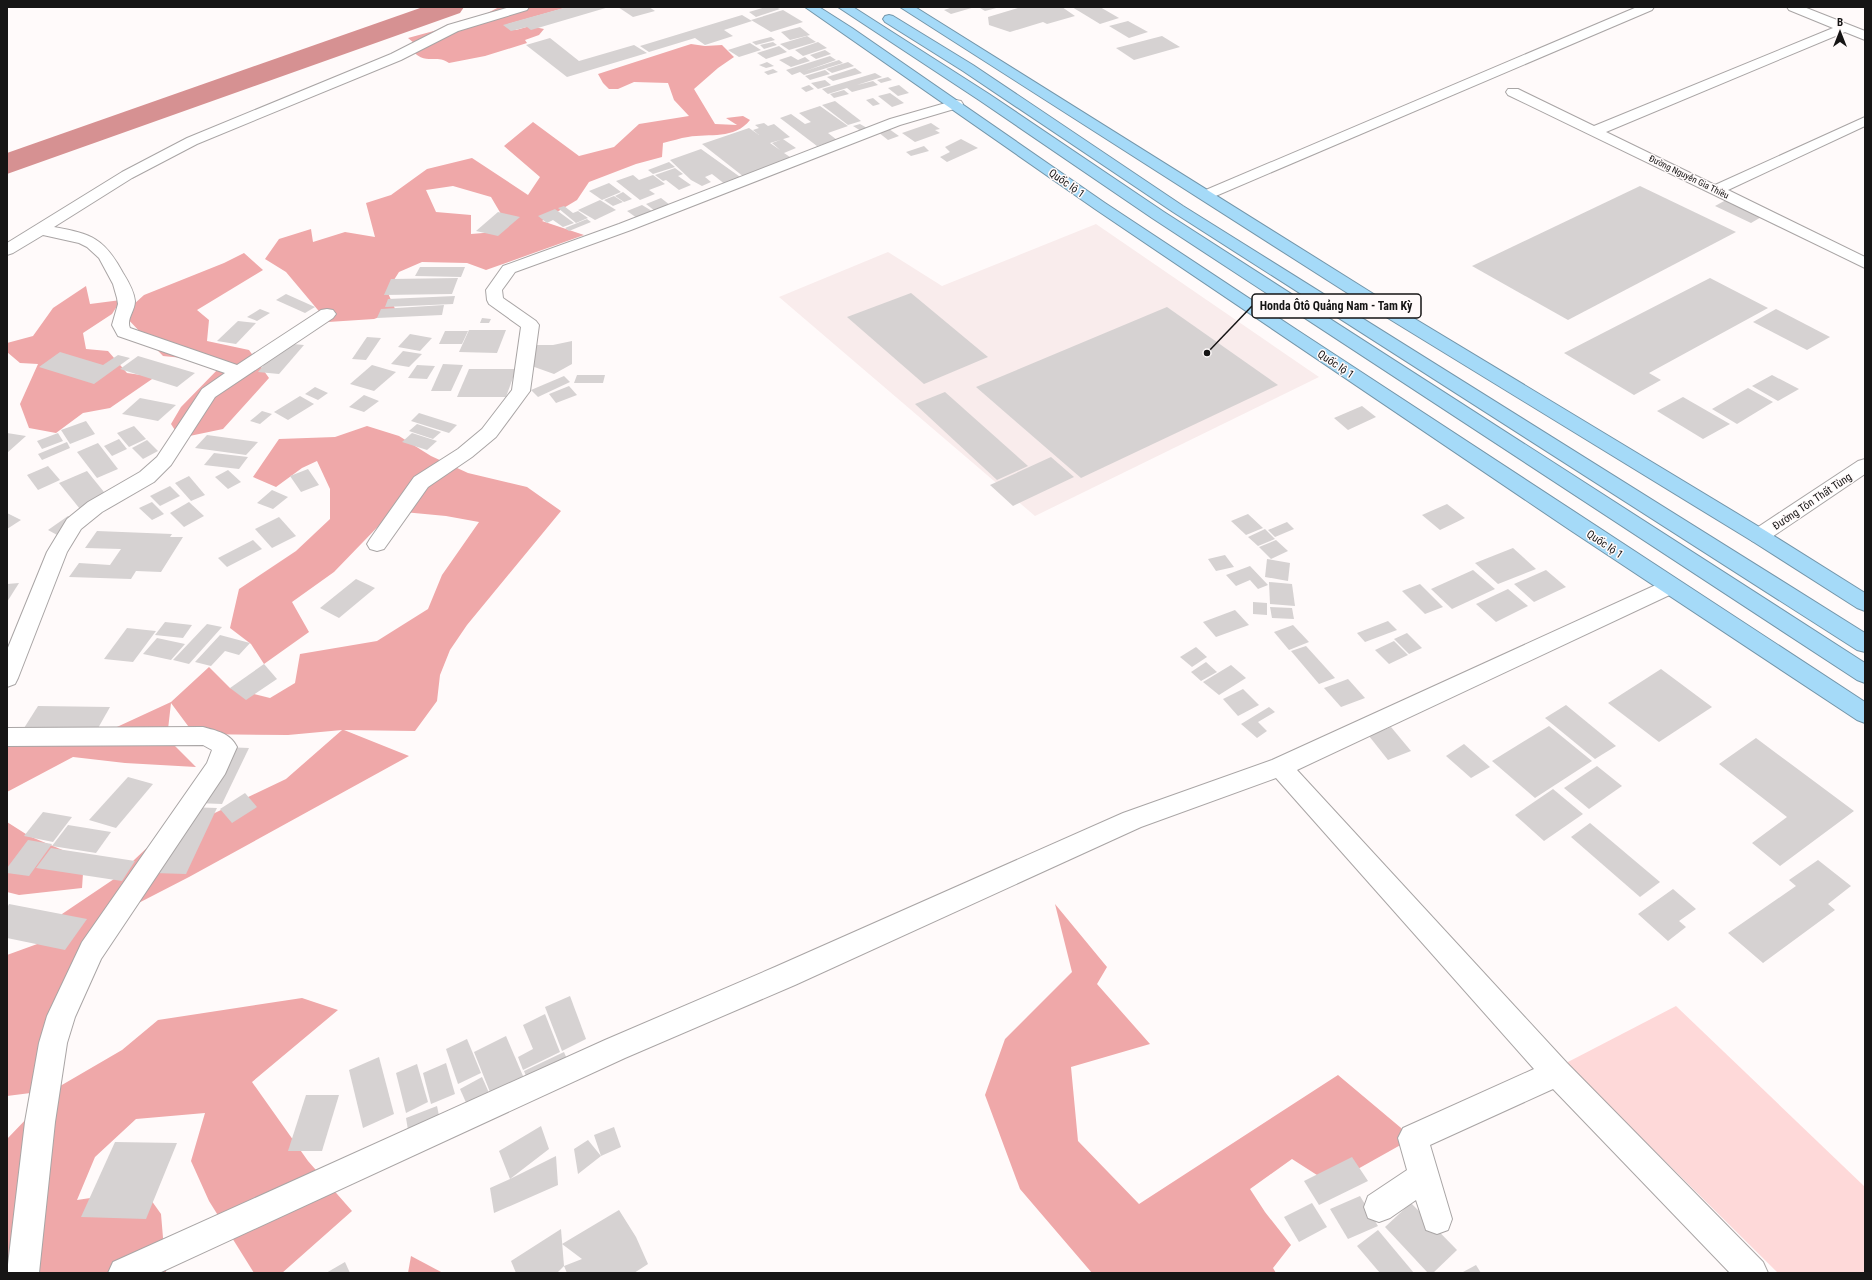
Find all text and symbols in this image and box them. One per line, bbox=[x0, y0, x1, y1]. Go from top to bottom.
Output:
north arrow bbox=[1820, 12, 1860, 52]
text: B bbox=[1837, 16, 1843, 29]
street label: Đường Nguyễn Gia Thiều bbox=[1647, 153, 1731, 201]
street label: Quốc lộ 1 bbox=[1046, 166, 1087, 201]
callout: Honda Ôtô Quảng Nam - Tam Kỳ bbox=[1252, 294, 1421, 318]
text: Honda Ôtô Quảng Nam - Tam Kỳ bbox=[1260, 298, 1413, 313]
street label: Quốc lộ 1 bbox=[1315, 348, 1356, 381]
street label: Đường Tôn Thất Tùng bbox=[1770, 470, 1854, 533]
street label: Quốc lộ 1 bbox=[1584, 528, 1625, 561]

